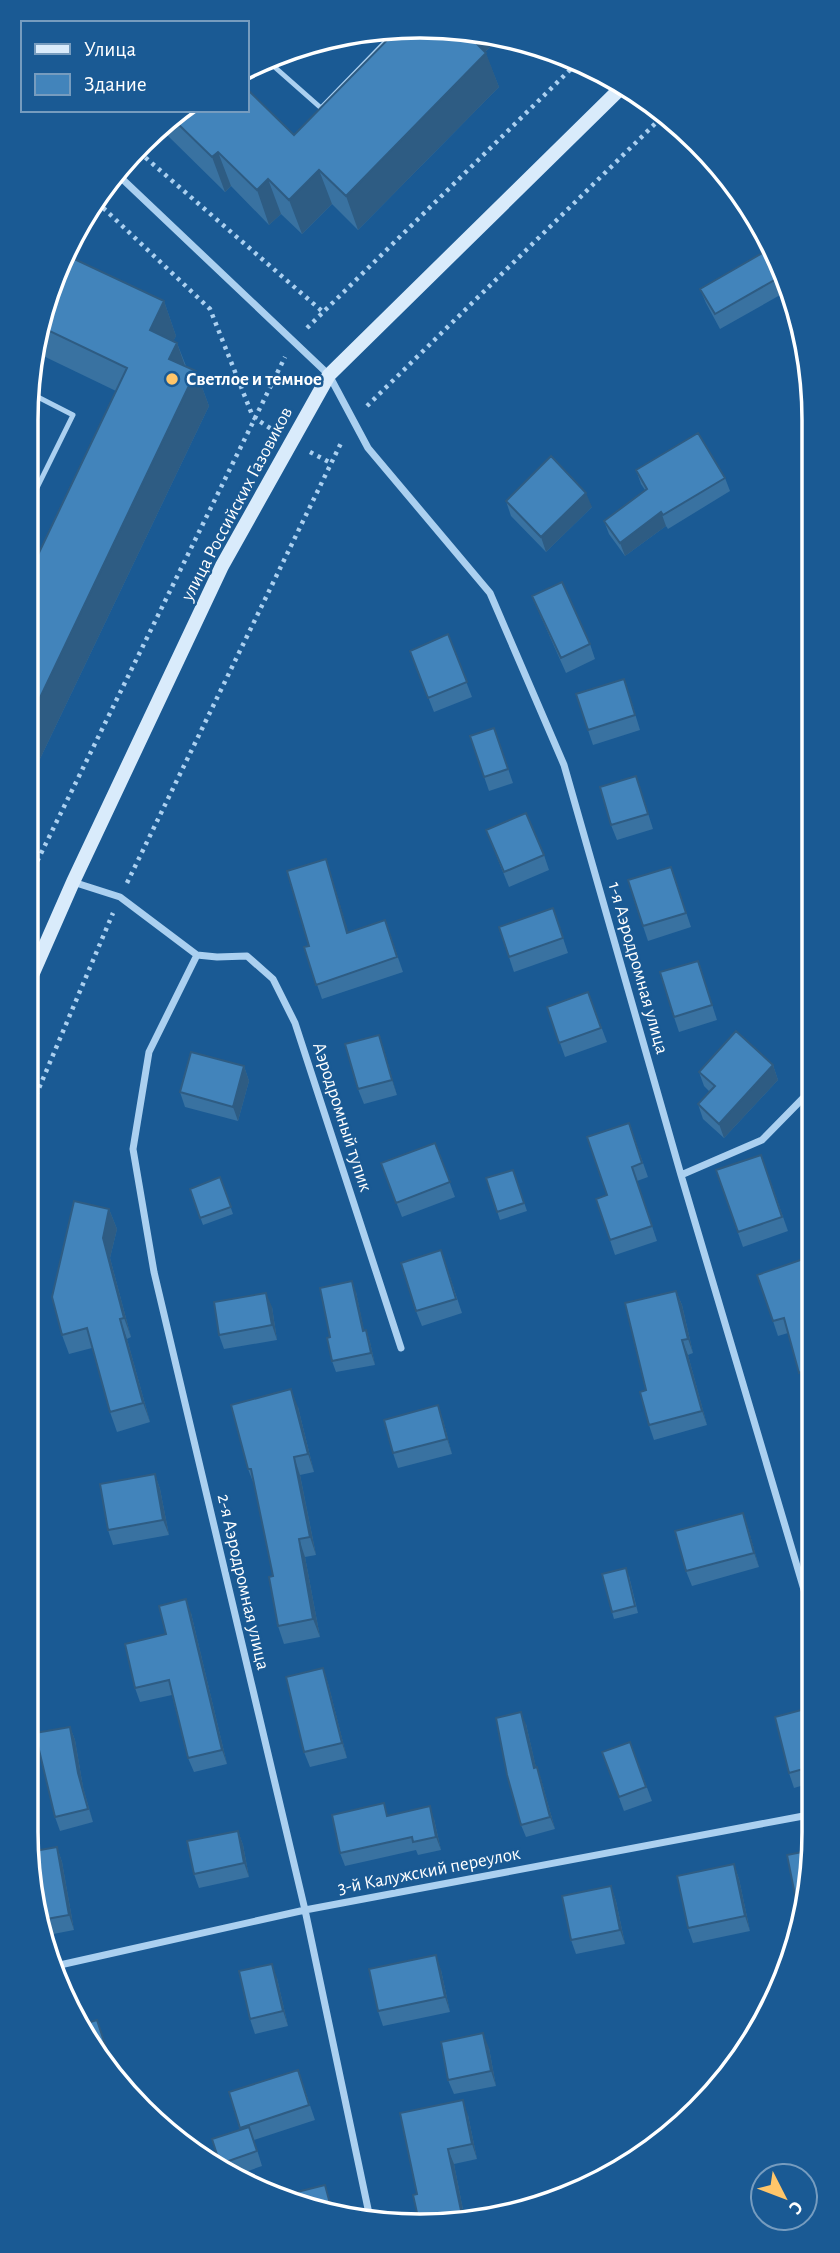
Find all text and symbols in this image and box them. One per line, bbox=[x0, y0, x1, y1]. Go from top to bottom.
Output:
legend bbox=[21, 21, 248, 112]
text: Улица bbox=[84, 39, 137, 60]
text: Здание bbox=[84, 74, 147, 95]
place label: Светлое и темное bbox=[186, 370, 322, 389]
marker: Светлое и темное bbox=[164, 371, 180, 387]
street label: улица Российских Газовиков bbox=[177, 404, 296, 605]
street label: 1-я Аэродромная улица bbox=[604, 880, 672, 1056]
street label: Аэродромный тупик bbox=[309, 1040, 375, 1194]
street label: 2-я Аэродромная улица bbox=[214, 1492, 273, 1672]
street label: 3-й Калужский переулок bbox=[336, 1844, 522, 1898]
north arrow bbox=[749, 2162, 819, 2232]
text: С bbox=[785, 2197, 806, 2218]

